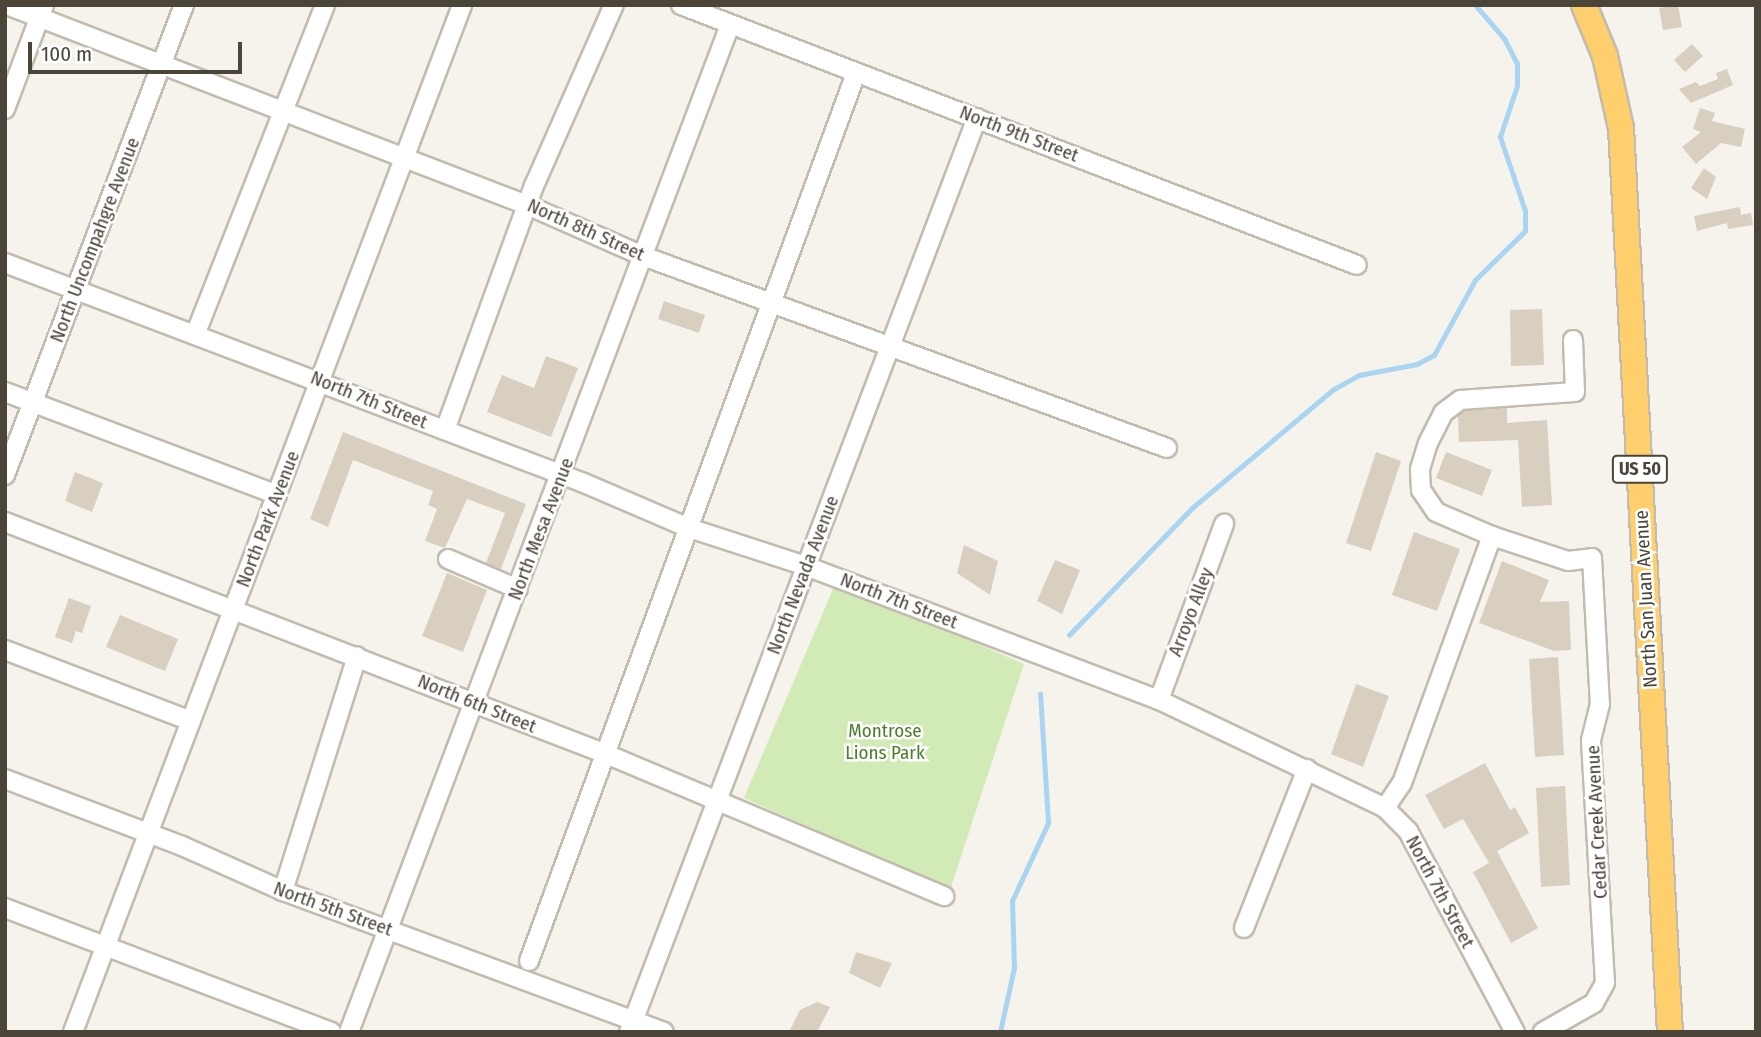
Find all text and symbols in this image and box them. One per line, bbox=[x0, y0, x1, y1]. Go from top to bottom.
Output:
scale bar bbox=[32, 28, 245, 72]
text: 100 m bbox=[41, 41, 92, 67]
street label: North 9th Street bbox=[956, 101, 1082, 167]
street label: North Uncompahgre Avenue bbox=[45, 134, 145, 346]
street label: North 8th Street bbox=[524, 194, 648, 266]
street label: North 7th Street bbox=[307, 366, 431, 434]
street label: North Park Avenue bbox=[232, 448, 304, 590]
road number: US 50 bbox=[1610, 454, 1670, 484]
street label: North Mesa Avenue bbox=[503, 455, 579, 603]
street label: North Nevada Avenue bbox=[762, 492, 844, 658]
street label: North San Juan Avenue bbox=[1630, 509, 1662, 689]
street label: Arroyo Alley bbox=[1164, 564, 1218, 660]
street label: North 7th Street bbox=[837, 568, 961, 634]
street label: North 6th Street bbox=[414, 670, 540, 738]
park label: Montrose Lions Park bbox=[845, 720, 925, 764]
street label: Cedar Creek Avenue bbox=[1582, 745, 1612, 899]
street label: North 7th Street bbox=[1401, 832, 1479, 952]
street label: North 5th Street bbox=[270, 877, 396, 941]

